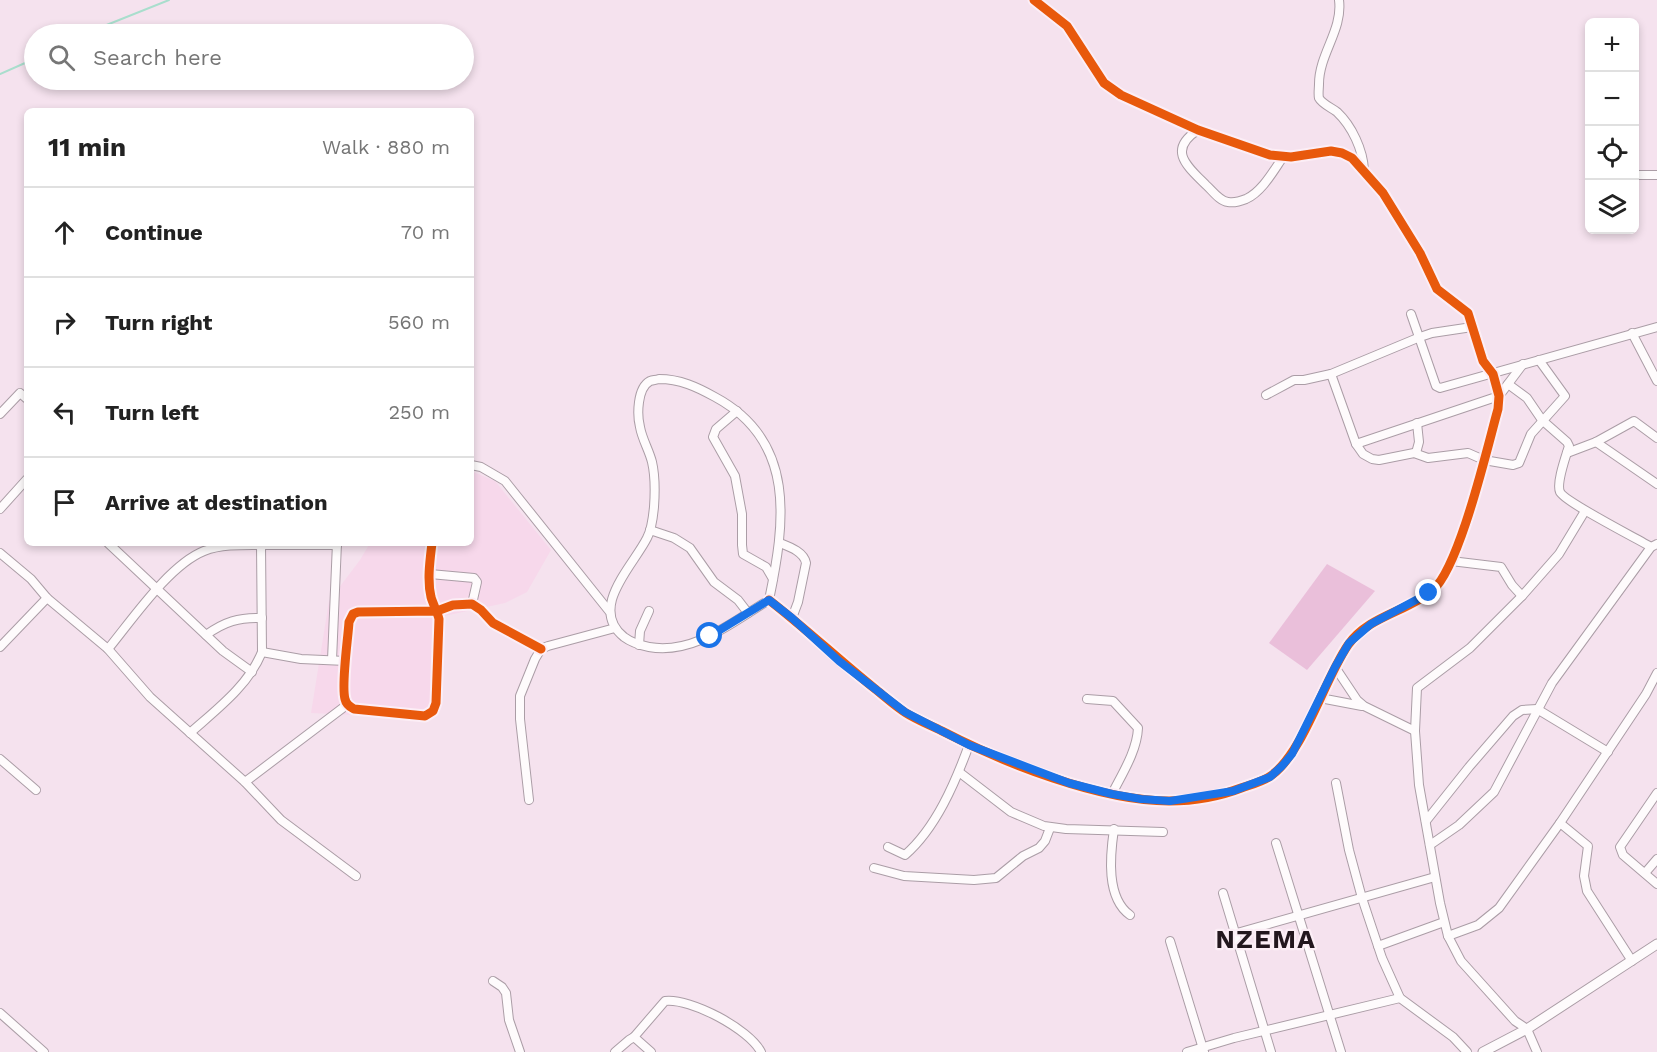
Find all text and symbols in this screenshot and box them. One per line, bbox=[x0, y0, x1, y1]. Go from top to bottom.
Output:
map controls bbox=[1585, 18, 1639, 234]
button: + bbox=[1585, 18, 1639, 72]
search box bbox=[24, 24, 474, 90]
icon: search bbox=[45, 41, 78, 74]
text: Search here bbox=[93, 45, 222, 70]
button: − bbox=[1585, 72, 1639, 126]
button: locate bbox=[1585, 126, 1639, 180]
text: 11 min bbox=[48, 132, 126, 162]
text: Walk · 880 m bbox=[322, 135, 450, 159]
button: layers bbox=[1585, 180, 1639, 234]
icon: ahead bbox=[48, 216, 81, 249]
text: Continue bbox=[105, 220, 203, 245]
text: 70 m bbox=[401, 220, 450, 244]
icon: right bbox=[48, 306, 81, 339]
text: Turn right bbox=[105, 310, 212, 335]
text: 560 m bbox=[388, 310, 450, 334]
icon: left bbox=[48, 396, 81, 429]
text: Turn left bbox=[105, 400, 199, 425]
text: 250 m bbox=[388, 400, 450, 424]
icon: arrive bbox=[48, 486, 81, 519]
text: Arrive at destination bbox=[105, 490, 328, 515]
route end bbox=[1415, 579, 1441, 605]
route start bbox=[696, 622, 722, 648]
district label: NZEMA bbox=[1216, 924, 1316, 954]

